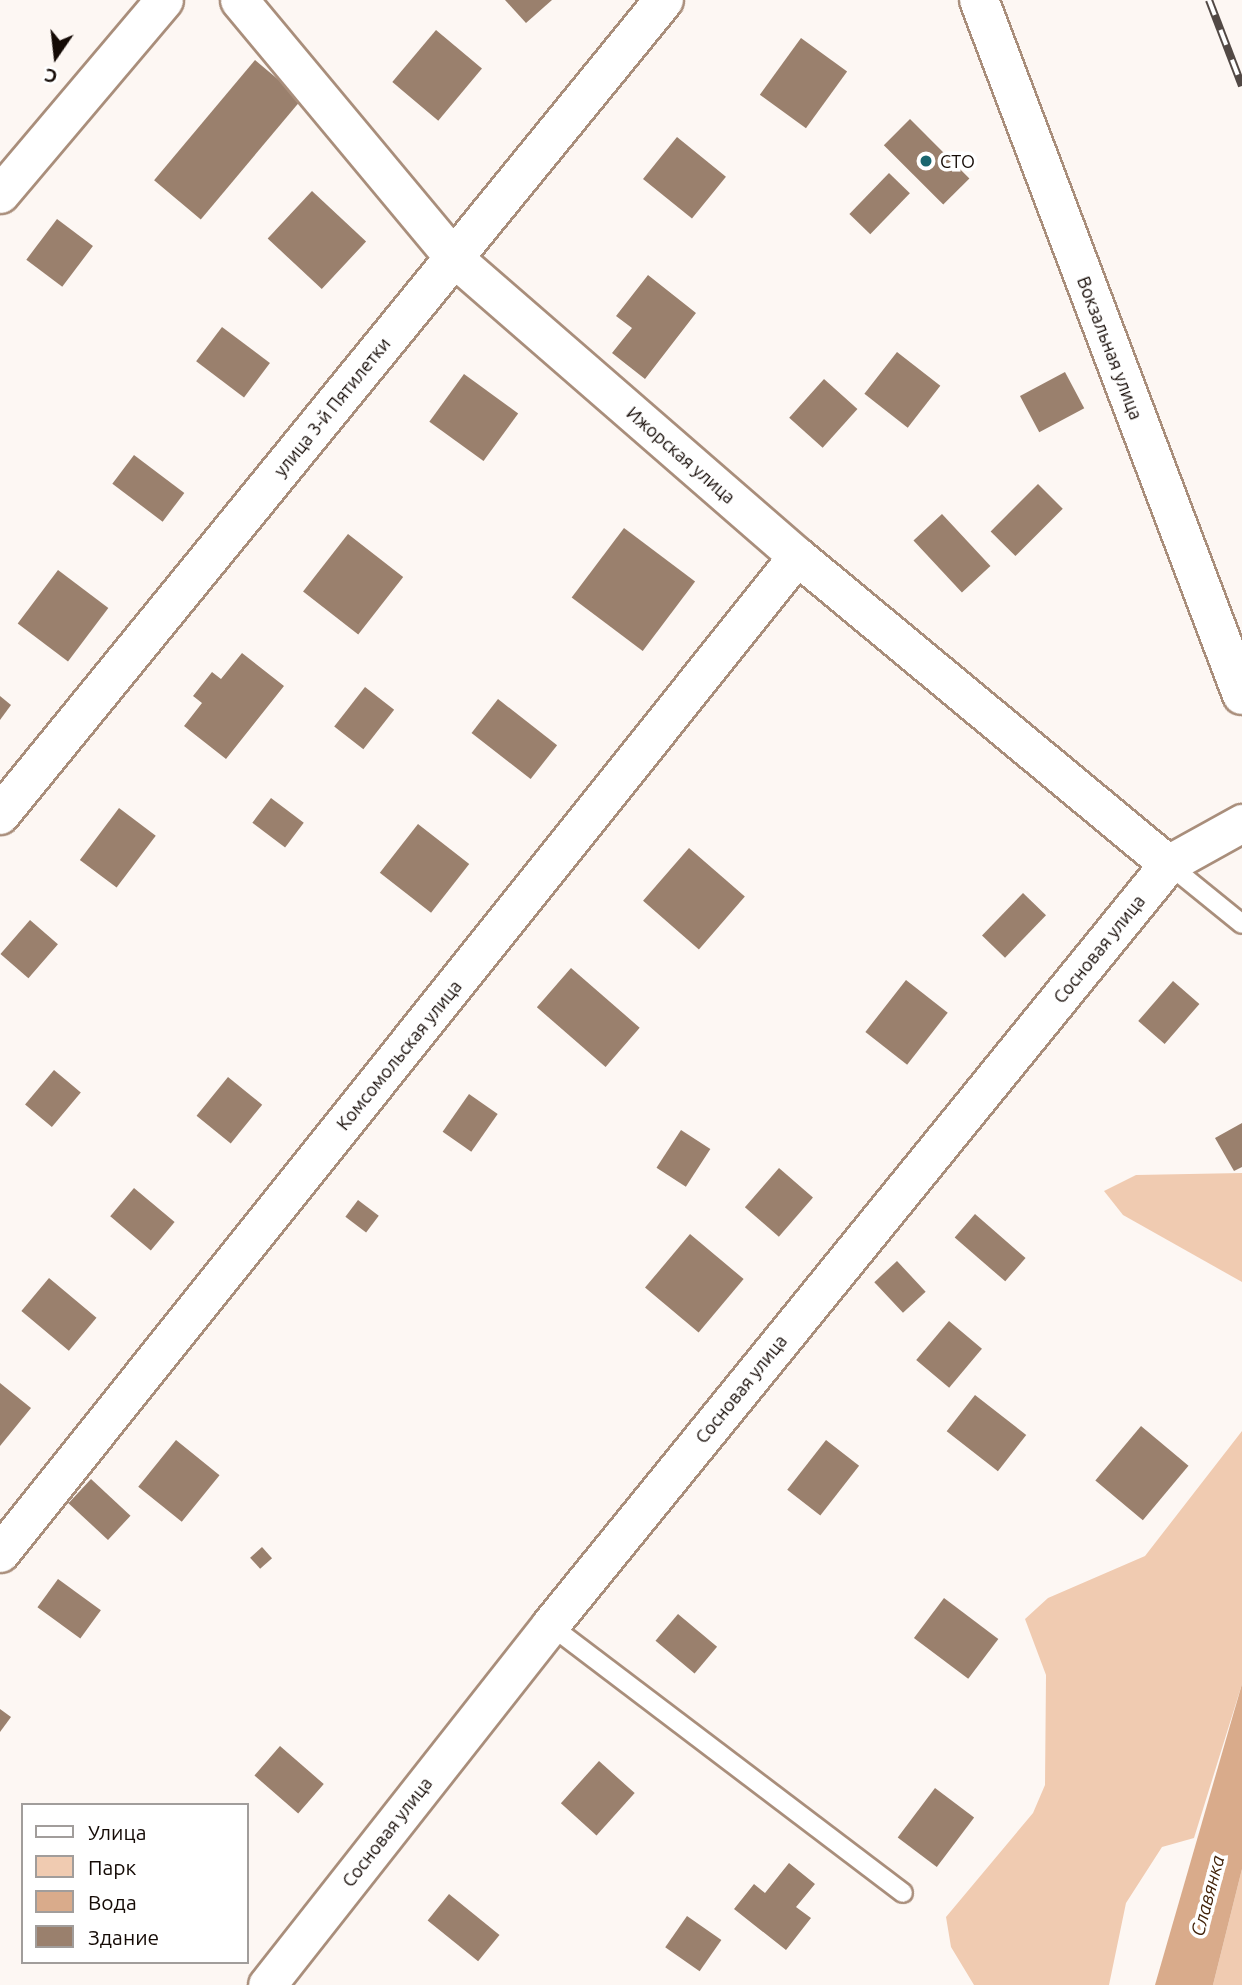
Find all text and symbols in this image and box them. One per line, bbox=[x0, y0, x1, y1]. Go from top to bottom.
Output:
north arrow bbox=[21, 21, 91, 91]
text: С bbox=[42, 64, 59, 89]
place label: СТО bbox=[940, 150, 975, 172]
marker: СТО bbox=[918, 153, 934, 169]
street label: Вокзальная улица bbox=[1073, 273, 1147, 423]
street label: улица 3-й Пятилетки bbox=[269, 333, 395, 481]
street label: Ижорская улица bbox=[622, 402, 740, 508]
street label: Сосновая улица bbox=[1049, 890, 1149, 1008]
street label: Комсомольская улица bbox=[332, 976, 466, 1134]
street label: Сосновая улица bbox=[691, 1330, 791, 1448]
street label: Сосновая улица bbox=[337, 1773, 437, 1891]
legend bbox=[21, 1803, 248, 1964]
text: Улица bbox=[88, 1820, 146, 1844]
water label: Славянка bbox=[1186, 1853, 1230, 1939]
text: Парк bbox=[88, 1855, 136, 1879]
text: Вода bbox=[88, 1890, 137, 1914]
text: Здание bbox=[88, 1925, 159, 1949]

